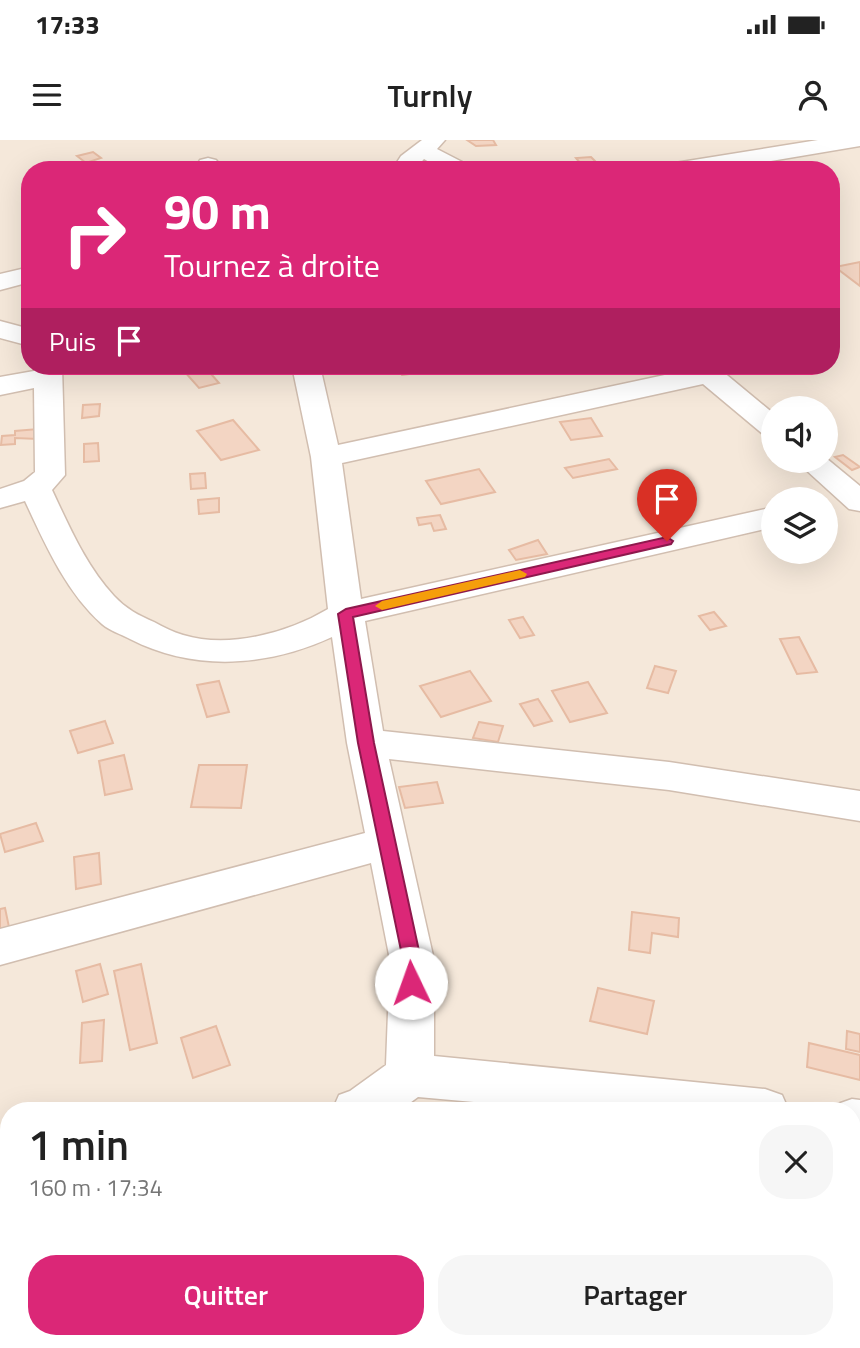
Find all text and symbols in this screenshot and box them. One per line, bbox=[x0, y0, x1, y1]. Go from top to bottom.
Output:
text: 17:33 bbox=[35, 5, 100, 44]
text: Turnly bbox=[388, 71, 472, 119]
icon: menu bbox=[28, 76, 66, 114]
icon: person bbox=[794, 76, 832, 114]
text: 90 m bbox=[164, 173, 271, 248]
icon: right bbox=[49, 189, 140, 280]
text: Tournez à droite bbox=[164, 241, 380, 289]
text: Puis bbox=[49, 322, 96, 361]
icon: arrive bbox=[110, 322, 148, 360]
map controls bbox=[761, 396, 838, 564]
button: sound bbox=[761, 396, 838, 473]
pin bbox=[637, 469, 697, 541]
icon: arrive bbox=[648, 480, 686, 518]
button: layers bbox=[761, 487, 838, 564]
position arrow bbox=[374, 946, 448, 1020]
text: 1 min bbox=[28, 1112, 129, 1176]
button: close bbox=[759, 1125, 833, 1199]
text: 160 m · 17:34 bbox=[28, 1170, 163, 1205]
button: Quitter bbox=[28, 1255, 424, 1335]
button: Partager bbox=[438, 1255, 833, 1335]

